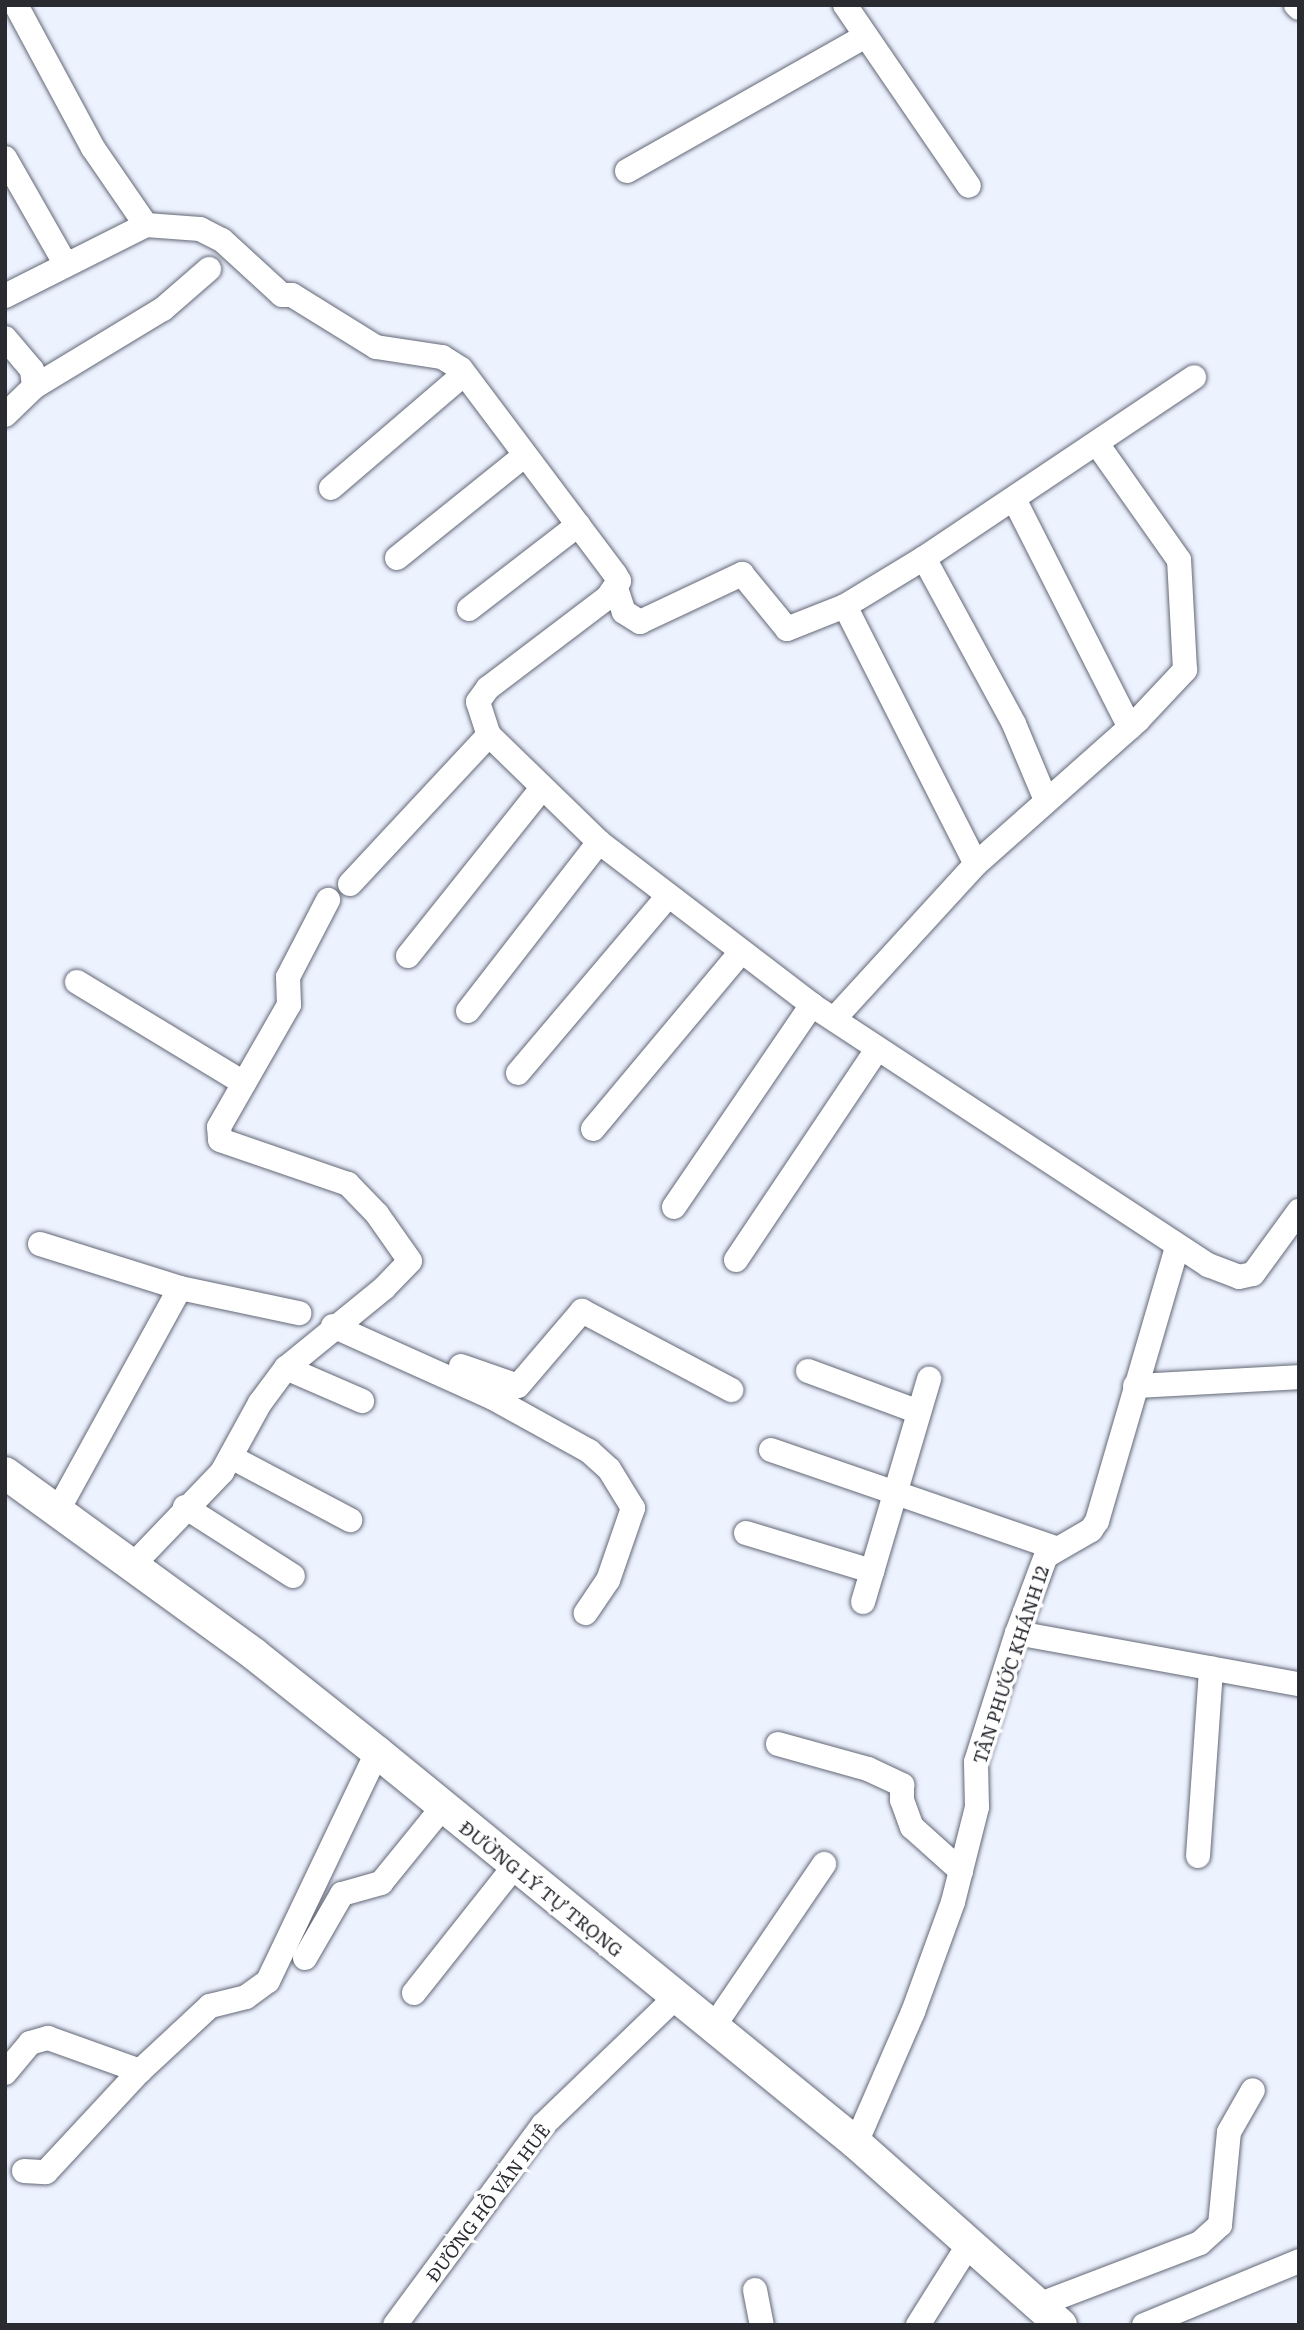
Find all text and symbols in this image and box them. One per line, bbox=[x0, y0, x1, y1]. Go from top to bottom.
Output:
street label: TÂN PHƯỚC KHÁNH 12 bbox=[969, 1563, 1053, 1767]
street label: ĐƯỜNG LÝ TỰ TRỌNG bbox=[455, 1816, 627, 1962]
street label: ĐƯỜNG HỒ VĂN HUÊ bbox=[422, 2120, 554, 2286]

